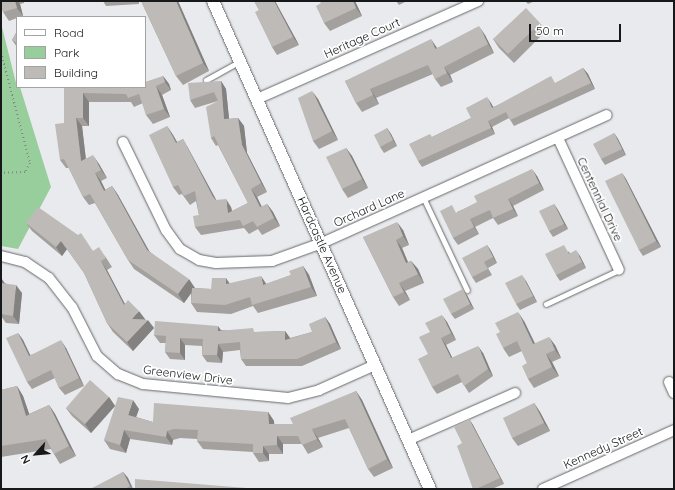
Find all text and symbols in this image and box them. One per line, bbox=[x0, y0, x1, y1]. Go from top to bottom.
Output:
street label: Heritage Court bbox=[322, 15, 402, 61]
legend bbox=[16, 16, 146, 88]
scale bar bbox=[531, 16, 623, 42]
text: 50 m bbox=[536, 23, 564, 38]
text: Road bbox=[54, 25, 84, 40]
text: Park bbox=[54, 45, 79, 60]
text: Building bbox=[54, 65, 98, 80]
street label: Centennial Drive bbox=[574, 155, 626, 243]
street label: Orchard Lane bbox=[331, 186, 407, 230]
street label: Hardcastle Avenue bbox=[294, 194, 350, 296]
street label: Greenview Drive bbox=[142, 362, 234, 388]
street label: Kennedy Street bbox=[561, 424, 645, 472]
north arrow bbox=[16, 434, 56, 474]
text: N bbox=[17, 453, 33, 466]

